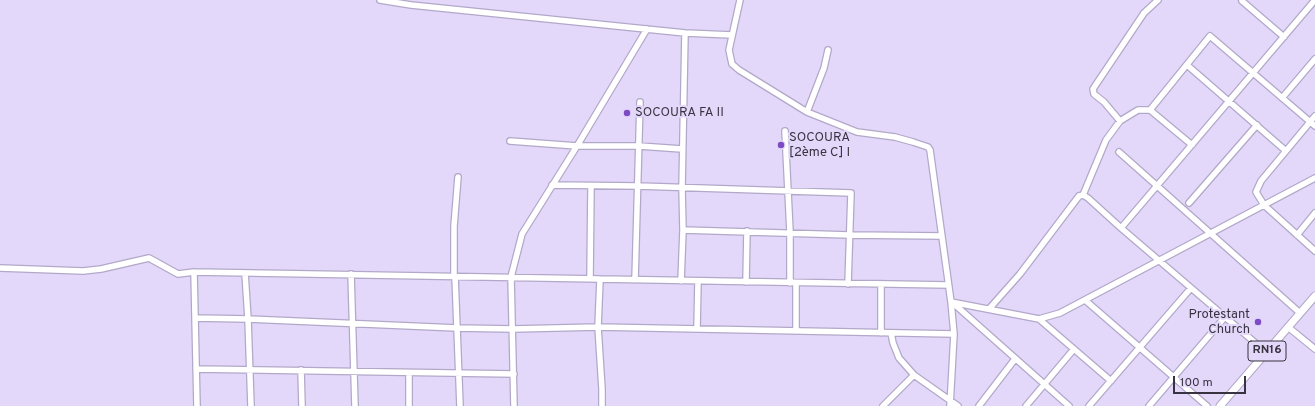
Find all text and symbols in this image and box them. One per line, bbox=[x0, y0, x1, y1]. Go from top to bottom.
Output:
place label: SOCOURA FA II bbox=[635, 105, 724, 121]
marker: SOCOURA FA II bbox=[622, 108, 632, 118]
place label: SOCOURA [2ème C] I bbox=[789, 130, 850, 161]
marker: SOCOURA [2ème C] I bbox=[776, 140, 786, 150]
place label: Protestant Church bbox=[1189, 307, 1250, 338]
marker: Protestant Church bbox=[1253, 317, 1263, 327]
road number: RN16 bbox=[1248, 341, 1286, 361]
scale bar bbox=[1175, 368, 1248, 394]
text: 100 m bbox=[1180, 375, 1213, 391]

